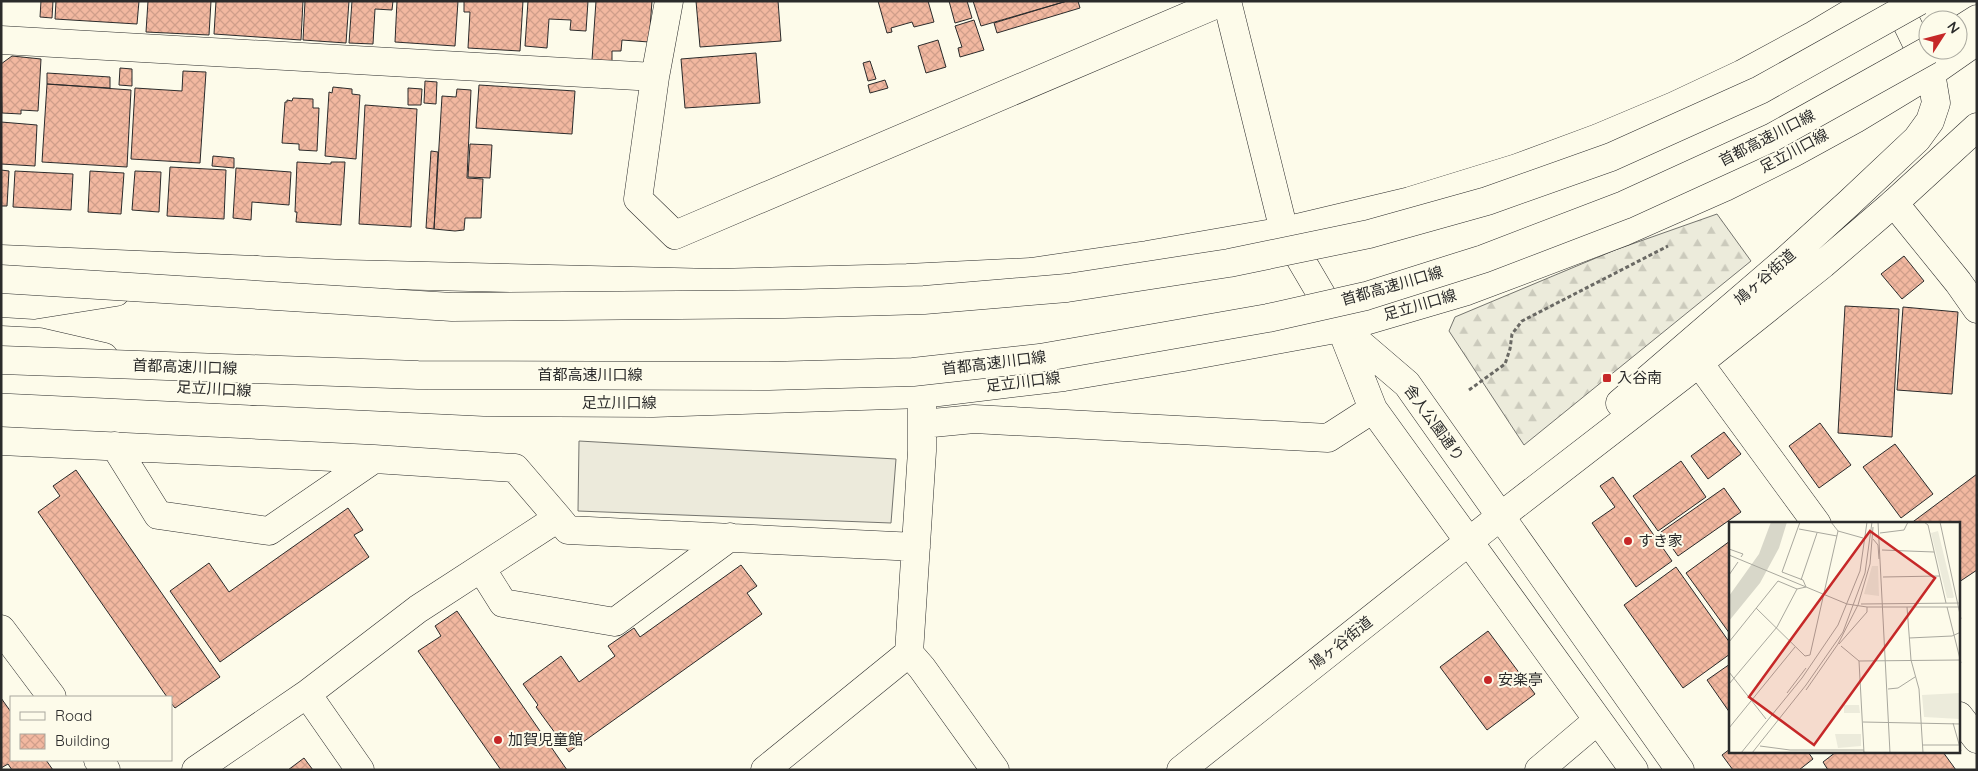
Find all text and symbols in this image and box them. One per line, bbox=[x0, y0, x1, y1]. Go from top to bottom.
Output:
north arrow bbox=[1918, 10, 1968, 60]
text: N bbox=[1943, 18, 1964, 37]
street label: 首都高速川口線 bbox=[1716, 105, 1818, 170]
street label: 足立川口線 bbox=[1756, 125, 1831, 177]
street label: 鳩ヶ谷街道 bbox=[1730, 245, 1799, 308]
street label: 首都高速川口線 bbox=[1339, 262, 1445, 309]
street label: 足立川口線 bbox=[1381, 285, 1459, 324]
street label: 首都高速川口線 bbox=[941, 347, 1047, 378]
street label: 首都高速川口線 bbox=[132, 355, 238, 378]
street label: 首都高速川口線 bbox=[537, 365, 643, 384]
street label: 足立川口線 bbox=[985, 368, 1061, 396]
place label: 入谷南 bbox=[1617, 368, 1662, 387]
marker: 入谷南 bbox=[1601, 372, 1613, 384]
street label: 足立川口線 bbox=[176, 377, 252, 400]
street label: 舎人公園通り bbox=[1400, 381, 1469, 465]
street label: 足立川口線 bbox=[581, 393, 657, 412]
inset map bbox=[1729, 522, 1960, 754]
place label: すき家 bbox=[1638, 531, 1683, 550]
marker: すき家 bbox=[1622, 535, 1634, 547]
street label: 鳩ヶ谷街道 bbox=[1305, 612, 1376, 673]
place label: 安楽亭 bbox=[1498, 670, 1543, 689]
marker: 安楽亭 bbox=[1482, 674, 1494, 686]
legend bbox=[10, 696, 172, 761]
text: Road bbox=[55, 706, 92, 725]
place label: 加賀児童館 bbox=[508, 730, 583, 749]
text: Building bbox=[55, 731, 110, 750]
marker: 加賀児童館 bbox=[492, 734, 504, 746]

